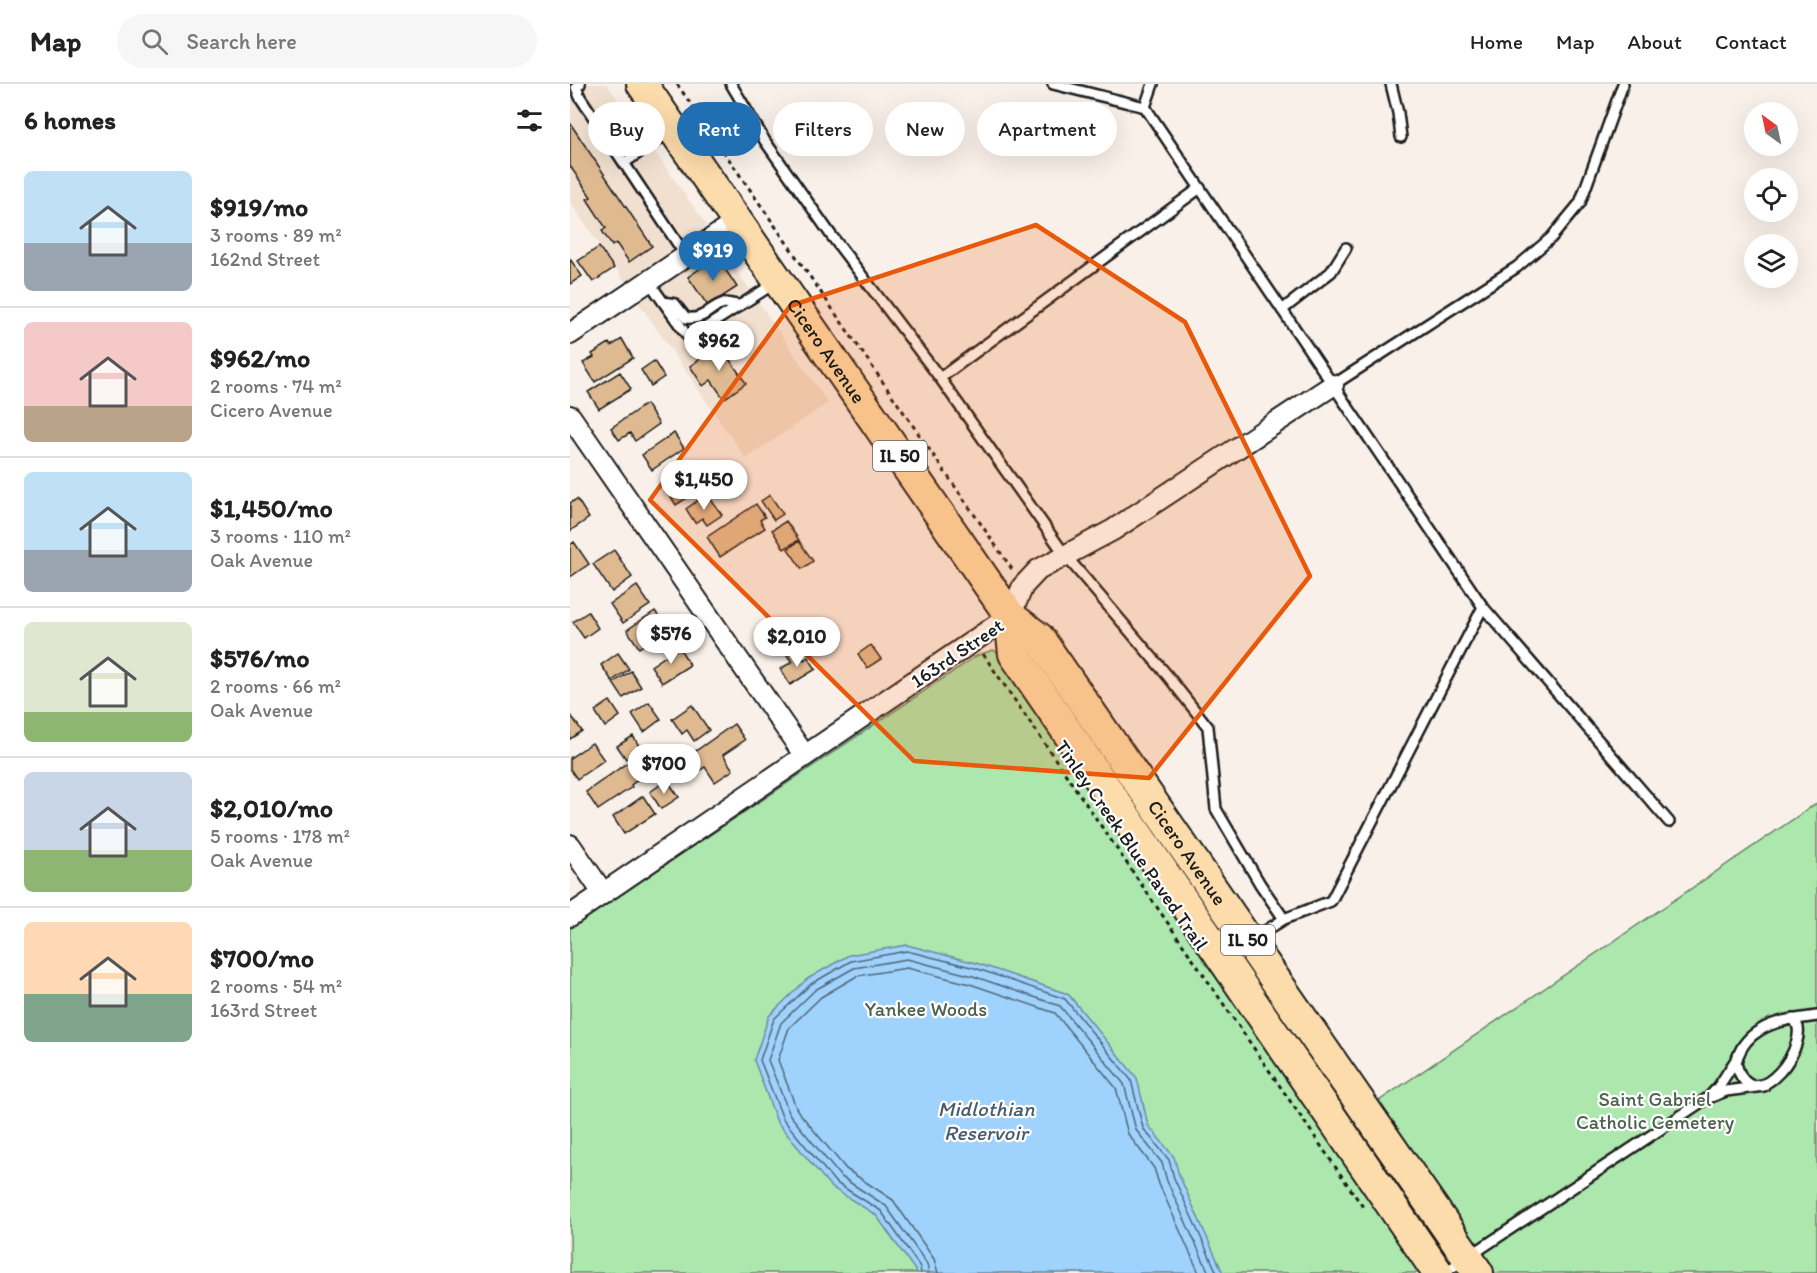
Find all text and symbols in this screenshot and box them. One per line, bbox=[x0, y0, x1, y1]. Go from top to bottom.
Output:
search box bbox=[117, 14, 537, 68]
text: Map bbox=[30, 24, 81, 58]
icon: search bbox=[138, 25, 171, 58]
text: Search here bbox=[186, 28, 297, 55]
text: Home bbox=[1470, 29, 1523, 54]
text: Map bbox=[1556, 29, 1595, 54]
text: About bbox=[1628, 29, 1682, 54]
text: Contact bbox=[1715, 29, 1787, 54]
chip: Buy bbox=[588, 102, 665, 156]
chip: Rent bbox=[677, 102, 761, 156]
chip: Filters bbox=[773, 102, 873, 156]
chip: New bbox=[885, 102, 965, 156]
chip: Apartment bbox=[977, 102, 1117, 156]
north arrow bbox=[1744, 102, 1798, 156]
map controls bbox=[1744, 102, 1798, 288]
text: 6 homes bbox=[24, 104, 116, 136]
icon: filters bbox=[513, 104, 546, 137]
button: locate bbox=[1744, 168, 1798, 222]
text: $919/mo bbox=[210, 191, 308, 223]
icon: home bbox=[72, 195, 144, 267]
text: 3 rooms · 89 m² bbox=[210, 223, 342, 247]
pin: $919 bbox=[677, 231, 749, 282]
button: layers bbox=[1744, 234, 1798, 288]
text: $919 bbox=[693, 238, 733, 262]
text: 162nd Street bbox=[210, 247, 320, 271]
street label: Cicero Avenue bbox=[782, 293, 871, 408]
pin: $962 bbox=[683, 321, 755, 372]
text: $962 bbox=[698, 328, 740, 352]
text: $962/mo bbox=[210, 342, 310, 374]
icon: home bbox=[72, 346, 144, 418]
text: 2 rooms · 74 m² bbox=[210, 374, 342, 398]
text: Cicero Avenue bbox=[210, 398, 333, 422]
road number: IL 50 bbox=[873, 441, 927, 471]
pin: $1,450 bbox=[655, 460, 753, 511]
text: $1,450 bbox=[675, 467, 734, 491]
text: $1,450/mo bbox=[210, 492, 333, 524]
icon: home bbox=[72, 496, 144, 568]
text: 3 rooms · 110 m² bbox=[210, 524, 351, 548]
text: Oak Avenue bbox=[210, 548, 313, 572]
street label: 163rd Street bbox=[906, 613, 1009, 693]
pin: $576 bbox=[635, 614, 707, 665]
pin: $2,010 bbox=[748, 617, 846, 668]
text: $576 bbox=[650, 621, 692, 645]
text: $2,010 bbox=[767, 624, 827, 648]
text: $576/mo bbox=[210, 642, 309, 674]
icon: home bbox=[72, 646, 144, 718]
text: 2 rooms · 66 m² bbox=[210, 674, 341, 698]
text: Oak Avenue bbox=[210, 698, 313, 722]
street label: Tinley Creek Blue Paved Trail bbox=[1050, 735, 1214, 955]
pin: $700 bbox=[628, 744, 700, 795]
text: $700 bbox=[642, 751, 686, 775]
text: $2,010/mo bbox=[210, 792, 333, 824]
street label: Cicero Avenue bbox=[1143, 795, 1232, 910]
icon: home bbox=[72, 796, 144, 868]
text: 5 rooms · 178 m² bbox=[210, 824, 350, 848]
text: Oak Avenue bbox=[210, 848, 313, 872]
road number: IL 50 bbox=[1221, 925, 1275, 955]
text: $700/mo bbox=[210, 942, 314, 974]
icon: home bbox=[72, 946, 144, 1018]
text: 2 rooms · 54 m² bbox=[210, 974, 342, 998]
park label: Yankee Woods bbox=[865, 997, 987, 1021]
text: 163rd Street bbox=[210, 998, 317, 1022]
park label: Saint Gabriel Catholic Cemetery bbox=[1576, 1087, 1735, 1134]
water label: Midlothian Reservoir bbox=[938, 1096, 1035, 1145]

